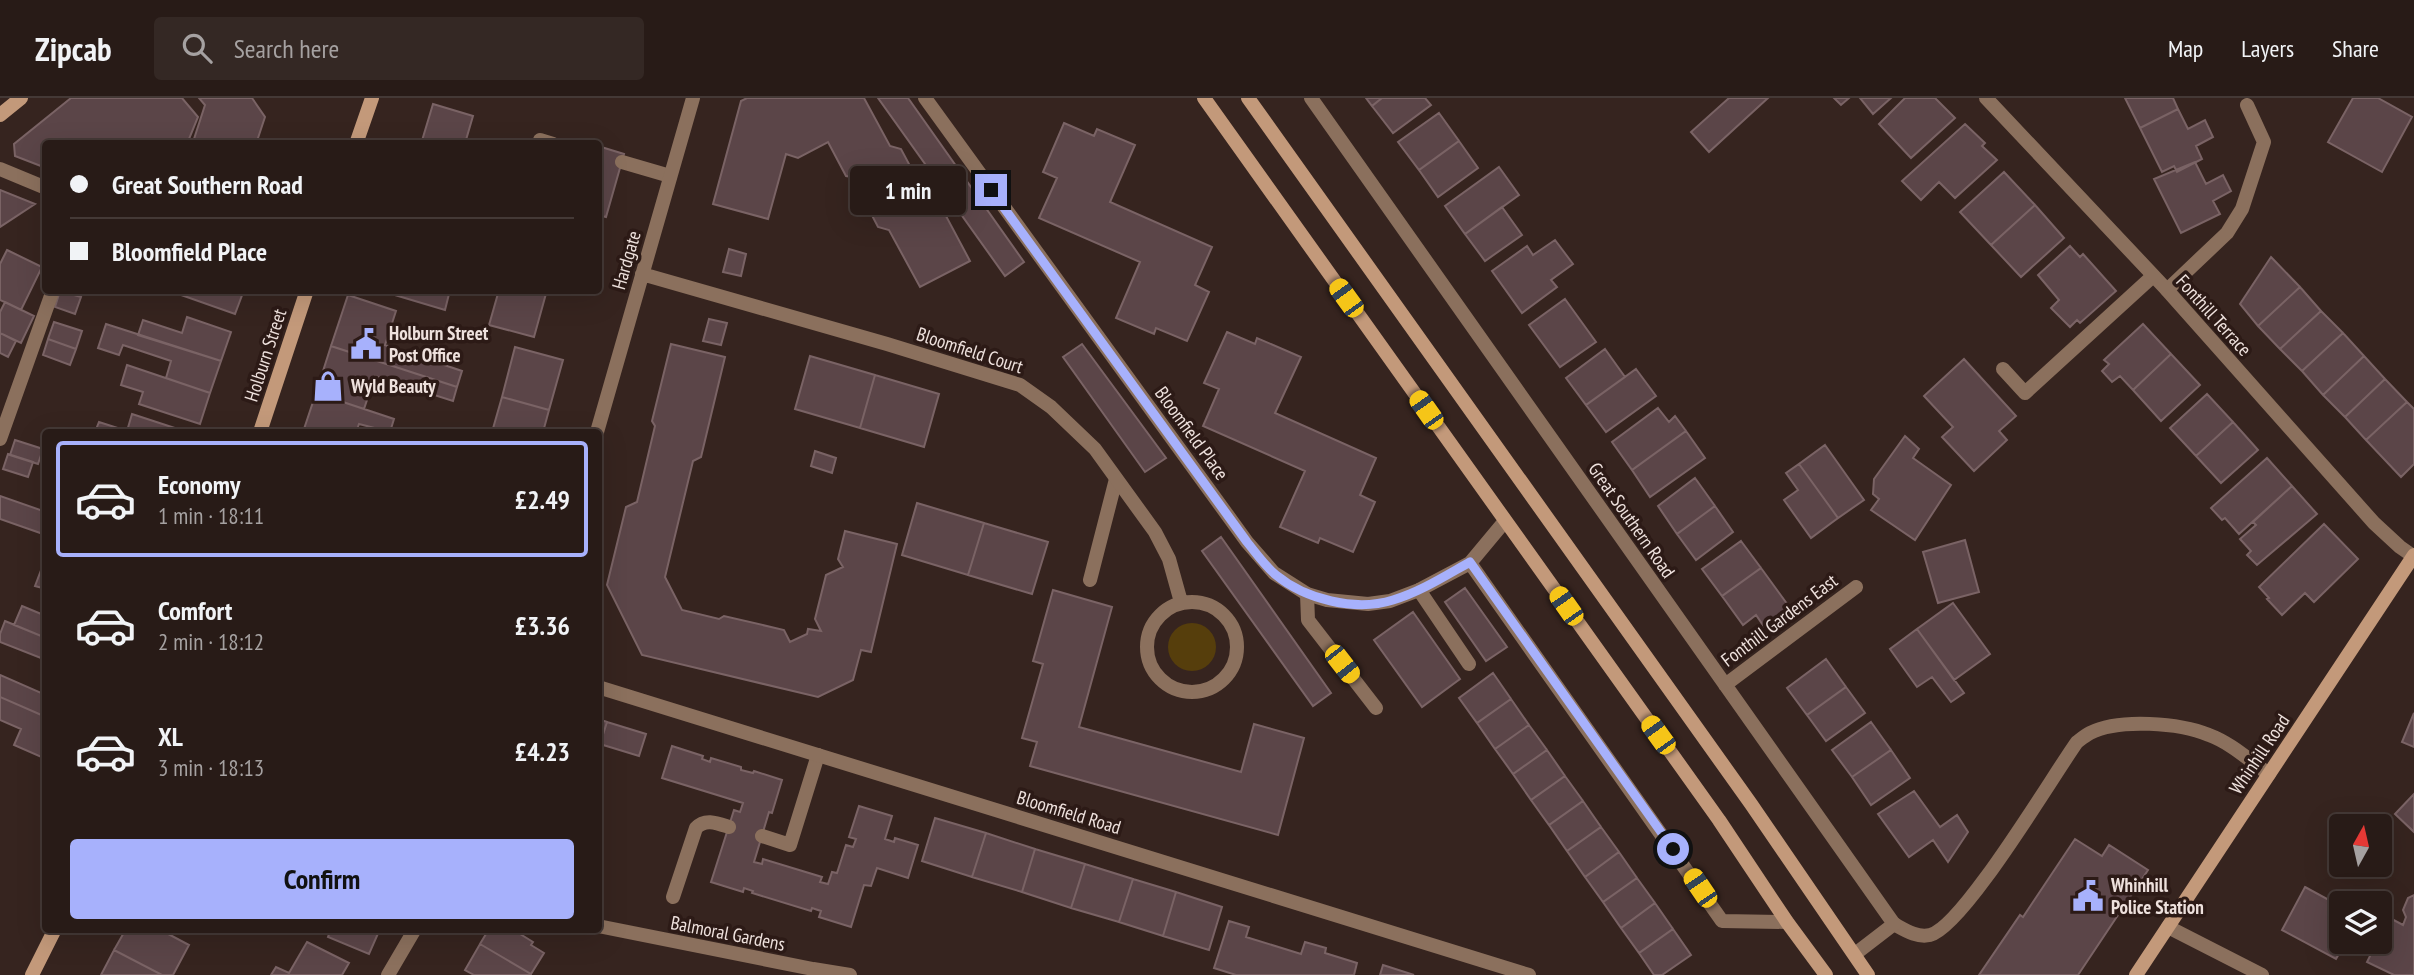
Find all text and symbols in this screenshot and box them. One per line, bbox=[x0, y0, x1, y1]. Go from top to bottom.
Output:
search box bbox=[154, 17, 644, 80]
text: Zipcab bbox=[35, 27, 112, 70]
icon: search bbox=[178, 29, 216, 67]
text: Search here bbox=[234, 32, 339, 65]
text: Map bbox=[2168, 33, 2203, 64]
text: Layers bbox=[2241, 33, 2294, 64]
text: Share bbox=[2332, 33, 2379, 64]
callout: 1 min bbox=[851, 166, 967, 214]
text: Great Southern Road bbox=[112, 168, 303, 201]
route end bbox=[975, 174, 1007, 206]
text: 1 min bbox=[885, 176, 931, 205]
street label: Hardgate bbox=[606, 228, 646, 292]
text: Bloomfield Place bbox=[112, 235, 267, 268]
street label: Fonthill Terrace bbox=[2171, 269, 2257, 361]
car bbox=[1326, 275, 1367, 321]
street label: Holburn Street bbox=[239, 305, 292, 404]
place label: Holburn Street Post Office bbox=[389, 321, 489, 367]
street label: Bloomfield Court bbox=[914, 322, 1027, 379]
public building icon: Holburn Street Post Office bbox=[349, 327, 383, 361]
shop icon: Wyld Beauty bbox=[311, 369, 345, 403]
place label: Wyld Beauty bbox=[350, 374, 436, 398]
street label: Bloomfield Place bbox=[1150, 381, 1234, 485]
car bbox=[1406, 387, 1447, 433]
street label: Great Southern Road bbox=[1583, 458, 1681, 582]
icon: car bbox=[74, 468, 137, 531]
text: Economy bbox=[158, 468, 240, 501]
text: £2.49 bbox=[515, 483, 570, 516]
text: 1 min · 18:11 bbox=[158, 501, 264, 530]
street label: Fonthill Gardens East bbox=[1716, 568, 1843, 672]
car bbox=[1546, 583, 1587, 629]
icon: car bbox=[74, 594, 137, 657]
text: Comfort bbox=[158, 594, 232, 627]
text: £3.36 bbox=[515, 609, 570, 642]
text: 2 min · 18:12 bbox=[158, 627, 264, 656]
car bbox=[1321, 641, 1364, 687]
street label: Whinhill Road bbox=[2224, 709, 2294, 799]
car bbox=[1638, 712, 1679, 758]
icon: car bbox=[74, 720, 137, 783]
text: XL bbox=[158, 720, 183, 753]
text: £4.23 bbox=[515, 735, 570, 768]
text: 3 min · 18:13 bbox=[158, 753, 264, 782]
street label: Bloomfield Road bbox=[1014, 785, 1124, 839]
north arrow bbox=[2329, 814, 2392, 877]
map controls bbox=[2329, 814, 2392, 954]
route start bbox=[1657, 833, 1689, 865]
button: Confirm bbox=[70, 839, 574, 919]
car bbox=[1680, 865, 1721, 911]
place label: Whinhill Police Station bbox=[2110, 873, 2204, 919]
public building icon: Whinhill Police Station bbox=[2071, 879, 2105, 913]
button: layers bbox=[2329, 891, 2392, 954]
street label: Balmoral Gardens bbox=[669, 910, 787, 956]

